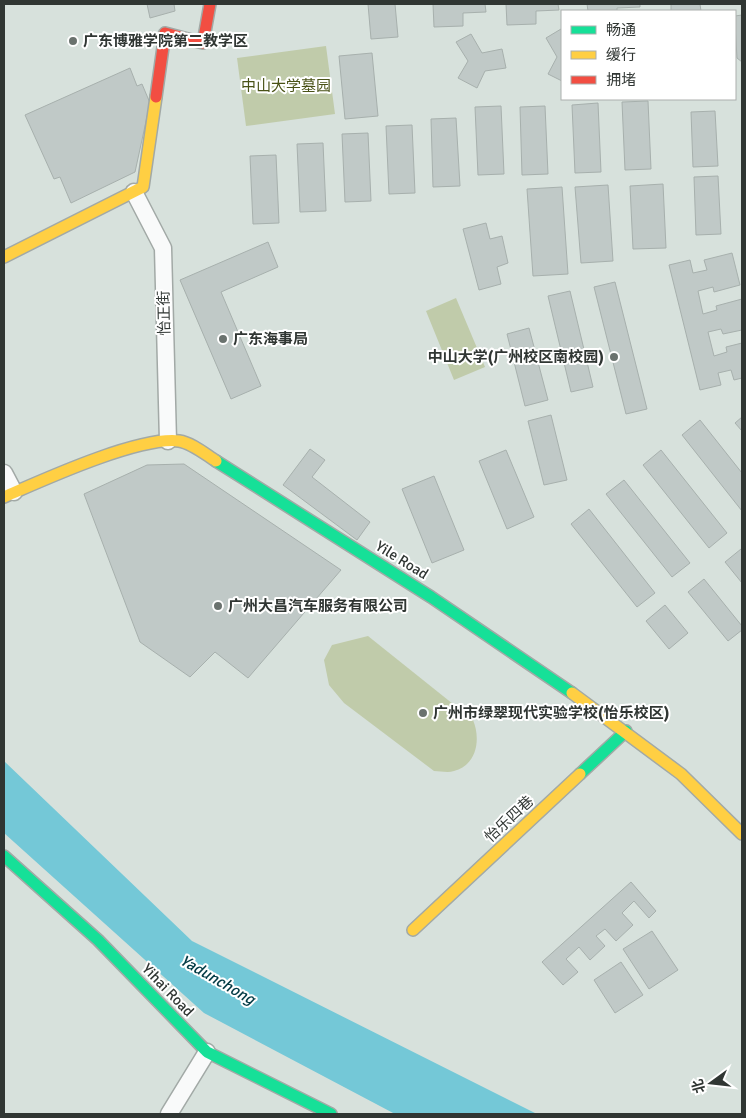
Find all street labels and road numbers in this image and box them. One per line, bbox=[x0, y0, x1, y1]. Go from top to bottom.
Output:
street label: 怡正街 bbox=[155, 290, 173, 336]
street label: Yile Road bbox=[372, 537, 432, 583]
street label: 怡乐四巷 bbox=[481, 792, 537, 846]
street label: Yihai Road bbox=[138, 960, 198, 1020]

